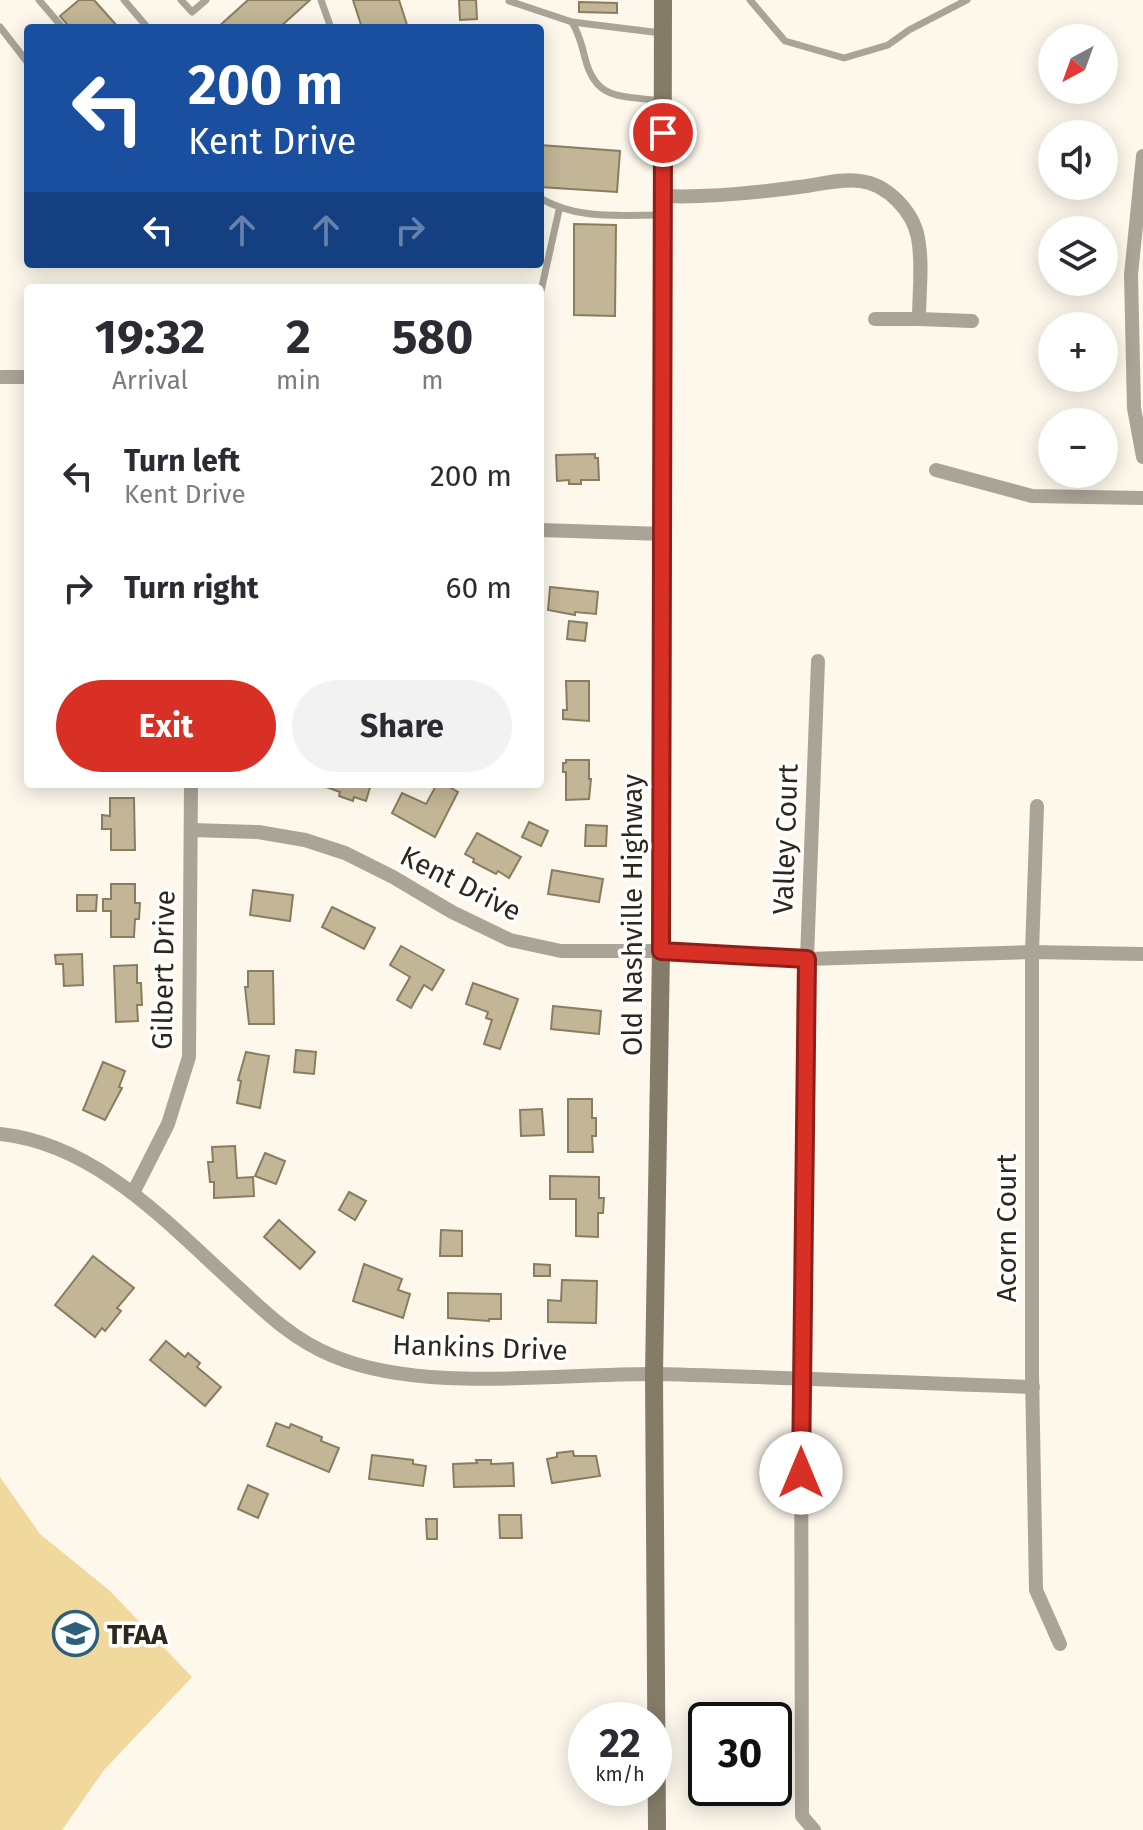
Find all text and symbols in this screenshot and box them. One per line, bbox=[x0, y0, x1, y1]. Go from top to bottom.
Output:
north arrow bbox=[1038, 24, 1118, 104]
map controls bbox=[1038, 24, 1118, 488]
text: 200 m bbox=[188, 52, 343, 119]
icon: left bbox=[56, 56, 160, 160]
pin bbox=[629, 99, 697, 167]
icon: arrive bbox=[641, 111, 685, 155]
text: Kent Drive bbox=[188, 120, 356, 164]
button: sound bbox=[1038, 120, 1118, 200]
icon: left bbox=[136, 208, 180, 252]
icon: ahead bbox=[220, 208, 264, 252]
icon: ahead bbox=[304, 208, 348, 252]
icon: right bbox=[388, 208, 432, 252]
button: layers bbox=[1038, 216, 1118, 296]
text: 19:32 bbox=[95, 308, 205, 366]
text: 2 bbox=[286, 308, 311, 366]
text: 580 bbox=[392, 308, 473, 366]
button: + bbox=[1038, 312, 1118, 392]
text: Arrival bbox=[112, 365, 188, 396]
text: min bbox=[276, 365, 321, 396]
text: m bbox=[421, 365, 444, 396]
button: − bbox=[1038, 408, 1118, 488]
text: Turn left bbox=[124, 443, 240, 479]
icon: left bbox=[56, 454, 100, 498]
text: 200 m bbox=[430, 458, 512, 494]
text: Kent Drive bbox=[124, 479, 246, 510]
icon: right bbox=[56, 566, 100, 610]
text: Turn right bbox=[124, 570, 259, 606]
text: 60 m bbox=[446, 570, 512, 606]
button: Exit bbox=[56, 680, 276, 772]
button: Share bbox=[292, 680, 512, 772]
street label: Valley Court bbox=[766, 762, 805, 915]
street label: Old Nashville Highway bbox=[616, 774, 649, 1056]
street label: Kent Drive bbox=[395, 839, 527, 928]
street label: Gilbert Drive bbox=[146, 890, 181, 1050]
street label: Acorn Court bbox=[990, 1153, 1023, 1302]
street label: Hankins Drive bbox=[392, 1328, 568, 1367]
position arrow bbox=[759, 1431, 843, 1515]
school or university icon: TFAA bbox=[52, 1610, 100, 1658]
place label: TFAA bbox=[107, 1618, 168, 1651]
speed limit sign: 30 bbox=[688, 1702, 792, 1806]
text: 22 bbox=[599, 1720, 641, 1768]
text: km/h bbox=[595, 1762, 645, 1786]

